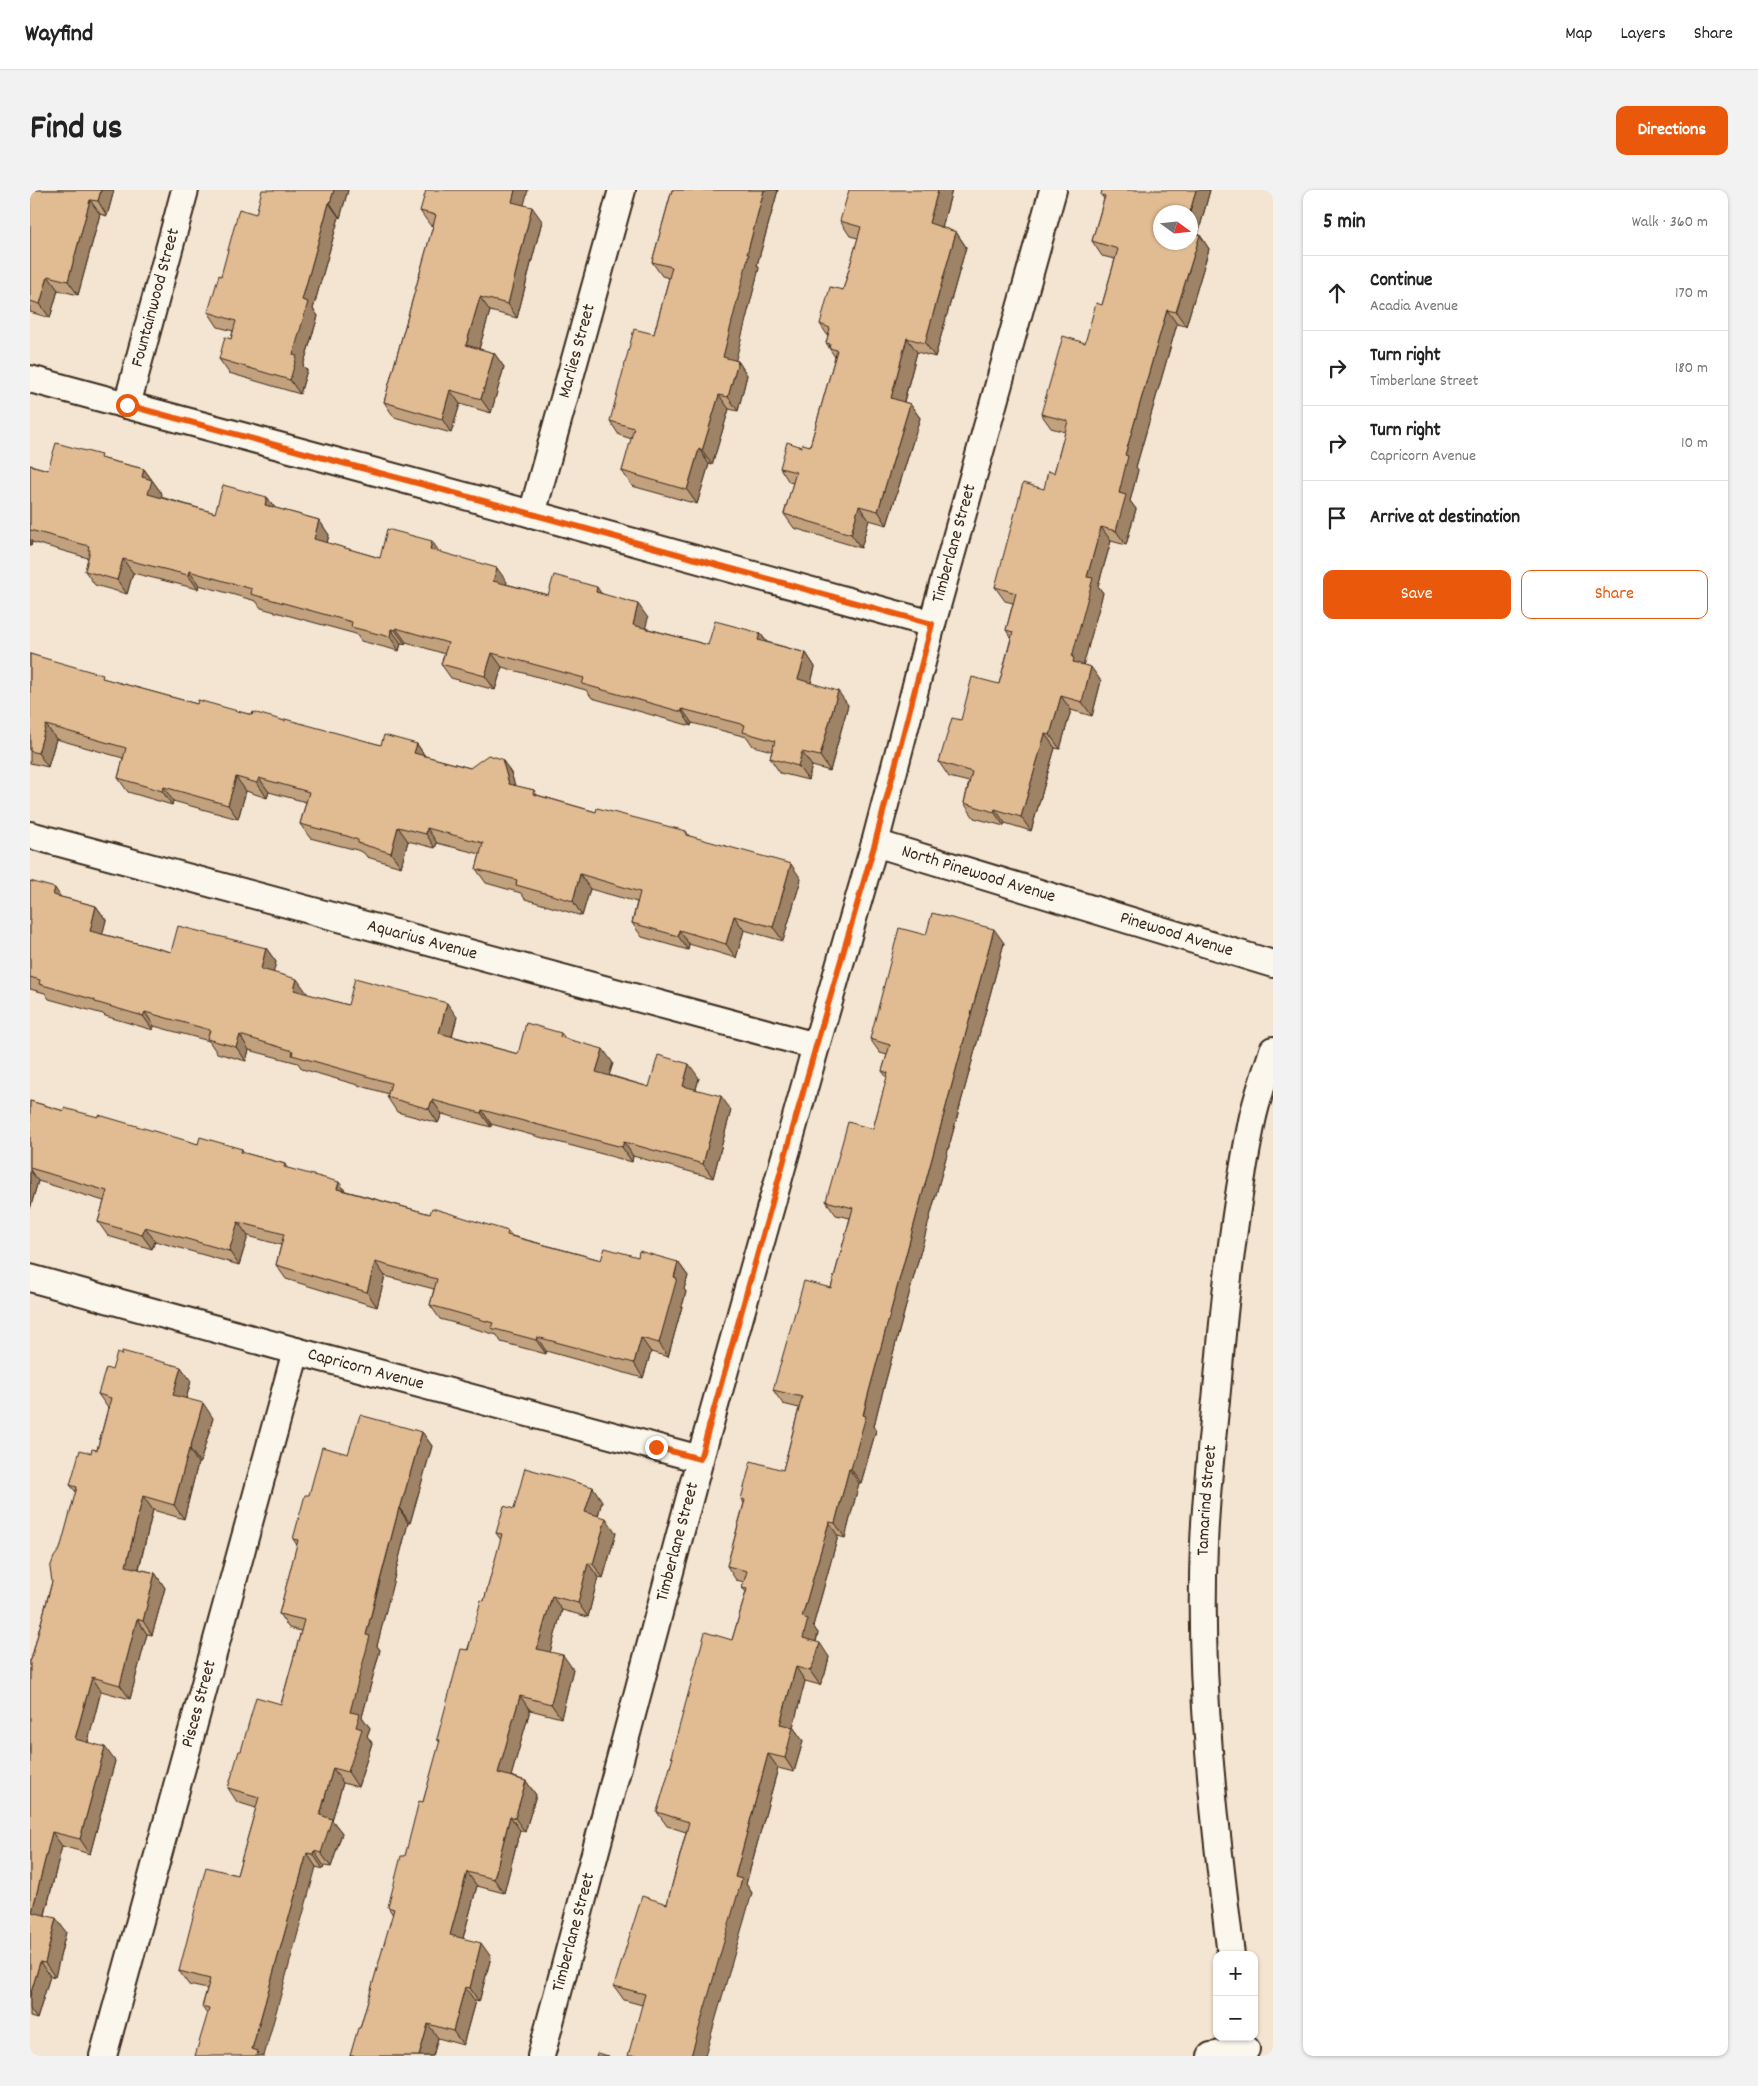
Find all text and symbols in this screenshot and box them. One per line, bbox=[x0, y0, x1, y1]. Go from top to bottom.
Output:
text: Wayfind bbox=[25, 18, 93, 52]
text: Map bbox=[1565, 22, 1592, 47]
text: Layers bbox=[1620, 22, 1666, 47]
text: Share bbox=[1694, 22, 1733, 47]
text: Find us bbox=[30, 105, 122, 155]
button: Directions bbox=[1616, 106, 1728, 155]
north arrow bbox=[1153, 205, 1198, 250]
text: 5 min bbox=[1323, 208, 1366, 238]
text: Walk · 360 m bbox=[1632, 211, 1708, 234]
street label: Fountainwood Street bbox=[125, 225, 187, 370]
text: Continue bbox=[1370, 268, 1432, 295]
icon: ahead bbox=[1323, 279, 1351, 307]
text: 170 m bbox=[1675, 282, 1708, 305]
text: Acadia Avenue bbox=[1370, 295, 1458, 318]
street label: Marlies Street bbox=[552, 301, 602, 401]
text: Turn right bbox=[1370, 343, 1441, 370]
icon: right bbox=[1323, 354, 1351, 382]
text: 180 m bbox=[1675, 357, 1708, 380]
text: Timberlane Street bbox=[1370, 370, 1479, 393]
route start bbox=[116, 394, 139, 417]
text: Turn right bbox=[1370, 418, 1441, 445]
icon: right bbox=[1323, 429, 1351, 457]
text: 10 m bbox=[1681, 432, 1708, 455]
text: Capricorn Avenue bbox=[1370, 445, 1476, 468]
street label: Timberlane Street bbox=[926, 481, 983, 606]
icon: arrive bbox=[1323, 504, 1351, 532]
text: Arrive at destination bbox=[1370, 505, 1520, 532]
button: Save bbox=[1323, 570, 1511, 619]
button: Share bbox=[1521, 570, 1708, 619]
street label: North Pinewood Avenue bbox=[898, 839, 1059, 910]
street label: Pinewood Avenue bbox=[1117, 906, 1236, 964]
street label: Aquarius Avenue bbox=[364, 914, 480, 967]
street label: Capricorn Avenue bbox=[305, 1342, 427, 1397]
route end bbox=[645, 1436, 668, 1459]
street label: Tamarind Street bbox=[1191, 1444, 1224, 1556]
street label: Timberlane Street bbox=[650, 1479, 706, 1604]
street label: Pisces Street bbox=[175, 1657, 223, 1751]
street label: Timberlane Street bbox=[546, 1870, 602, 1995]
map controls bbox=[1213, 1951, 1258, 2041]
button: + bbox=[1213, 1951, 1258, 1996]
button: − bbox=[1213, 1996, 1258, 2041]

